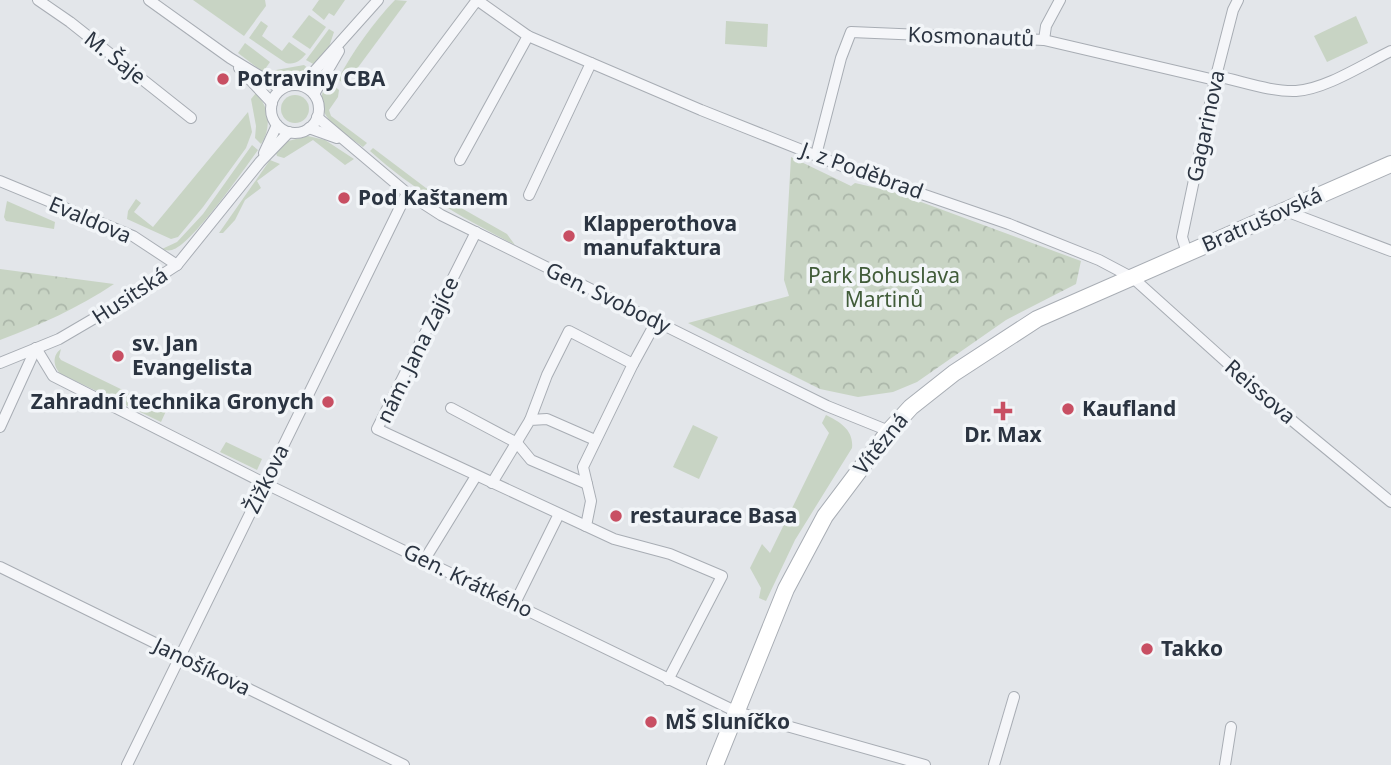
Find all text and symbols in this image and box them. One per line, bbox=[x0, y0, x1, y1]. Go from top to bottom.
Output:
street label: Kosmonautů bbox=[907, 20, 1035, 52]
street label: M. Šaje bbox=[79, 24, 152, 90]
place label: Potraviny CBA bbox=[237, 64, 386, 92]
street label: Gagarinova bbox=[1180, 67, 1231, 184]
marker: Potraviny CBA bbox=[215, 71, 231, 87]
street label: J. z Poděbrad bbox=[795, 134, 927, 205]
street label: Bratrušovská bbox=[1197, 180, 1326, 258]
place label: Pod Kaštanem bbox=[358, 183, 508, 211]
street label: Evaldova bbox=[45, 189, 136, 249]
marker: Pod Kaštanem bbox=[336, 190, 352, 206]
place label: Klapperothova manufaktura bbox=[583, 209, 737, 261]
marker: Klapperothova manufaktura bbox=[561, 228, 577, 244]
street label: Gen. Svobody bbox=[541, 255, 676, 339]
street label: Husitská bbox=[86, 260, 173, 330]
park label: Park Bohuslava Martinů bbox=[808, 261, 960, 313]
street label: nám. Jana Zajíce bbox=[369, 272, 465, 428]
place label: sv. Jan Evangelista bbox=[132, 329, 253, 381]
marker: sv. Jan Evangelista bbox=[110, 348, 126, 364]
street label: Reissova bbox=[1219, 353, 1302, 430]
place label: Zahradní technika Gronych bbox=[31, 387, 314, 415]
marker: Zahradní technika Gronych bbox=[320, 394, 336, 410]
place label: Kaufland bbox=[1082, 394, 1176, 422]
marker: Kaufland bbox=[1060, 401, 1076, 417]
marker: Dr. Max bbox=[995, 403, 1011, 419]
street label: Vítězná bbox=[847, 407, 914, 480]
place label: Dr. Max bbox=[964, 420, 1043, 448]
street label: Žižkova bbox=[237, 440, 295, 518]
place label: restaurace Basa bbox=[630, 501, 797, 529]
marker: restaurace Basa bbox=[608, 508, 624, 524]
street label: Gen. Krátkého bbox=[399, 537, 538, 623]
street label: Janošíkova bbox=[147, 630, 256, 702]
place label: Takko bbox=[1161, 634, 1223, 662]
marker: Takko bbox=[1139, 641, 1155, 657]
place label: MŠ Sluníčko bbox=[665, 707, 790, 735]
marker: MŠ Sluníčko bbox=[643, 714, 659, 730]

